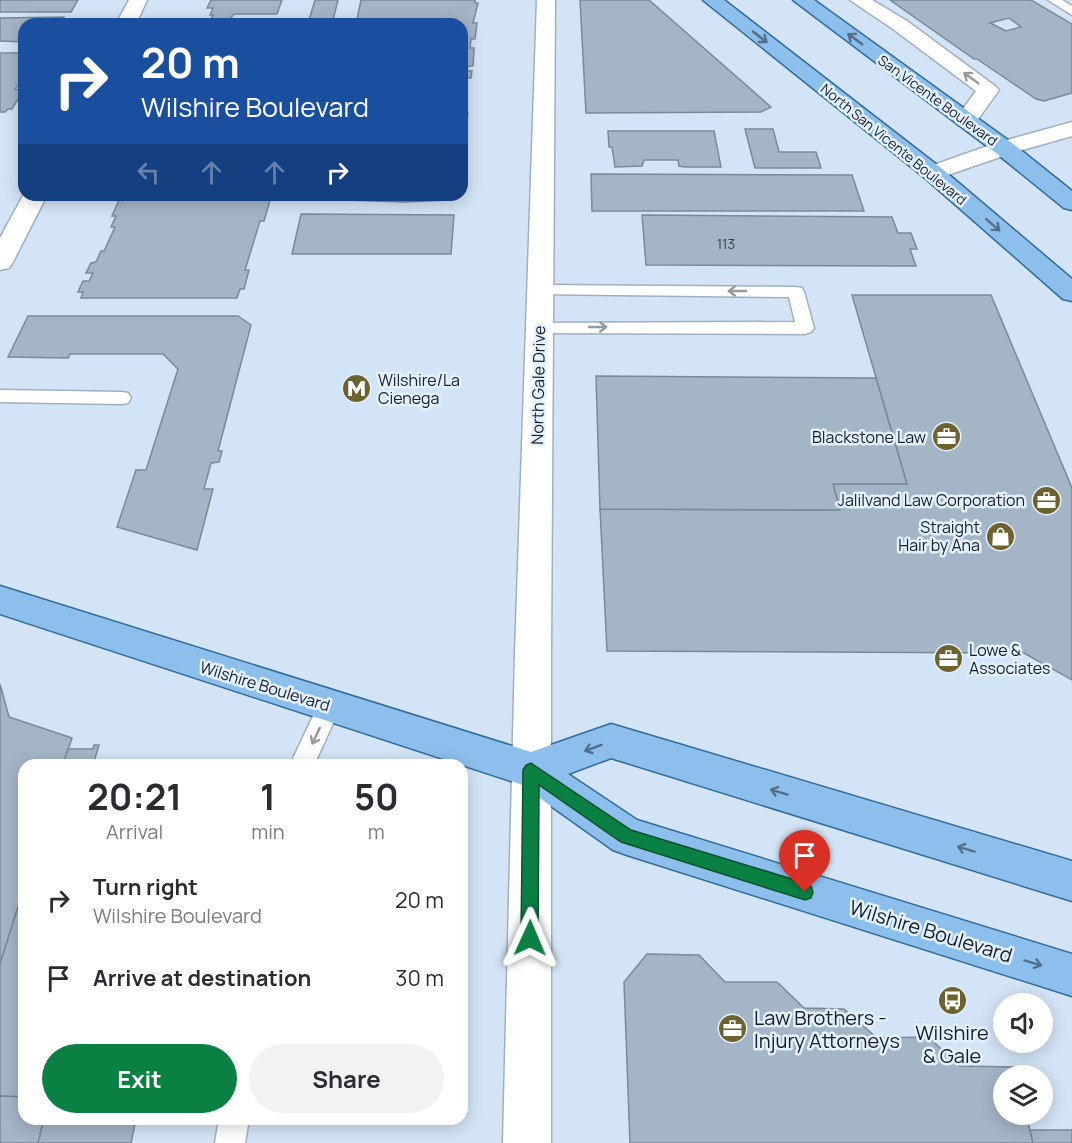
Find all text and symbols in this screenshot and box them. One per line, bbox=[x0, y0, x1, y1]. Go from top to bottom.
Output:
one-way arrow bbox=[752, 31, 768, 44]
text: 20 m bbox=[141, 33, 240, 91]
one-way arrow bbox=[848, 33, 864, 46]
icon: right bbox=[42, 42, 120, 120]
street label: San Vicente Boulevard bbox=[875, 50, 1001, 150]
one-way arrow bbox=[964, 71, 980, 84]
street label: North San Vicente Boulevard bbox=[817, 79, 971, 209]
text: Wilshire Boulevard bbox=[141, 88, 369, 125]
icon: left bbox=[132, 156, 165, 189]
icon: ahead bbox=[195, 156, 228, 189]
icon: ahead bbox=[258, 156, 291, 189]
icon: right bbox=[321, 156, 354, 189]
one-way arrow bbox=[985, 218, 1000, 232]
house number: 113 bbox=[717, 234, 735, 253]
one-way arrow bbox=[728, 286, 748, 297]
one-way arrow bbox=[588, 321, 608, 333]
street label: North Gale Drive bbox=[526, 325, 550, 445]
place label: Wilshire/La Cienega bbox=[378, 369, 460, 409]
metro station icon: Wilshire/La Cienega bbox=[341, 373, 373, 405]
office icon: Blackstone Law bbox=[931, 421, 963, 453]
place label: Blackstone Law bbox=[812, 426, 926, 448]
office icon: Jalilvand Law Corporation bbox=[1030, 484, 1062, 516]
place label: Jalilvand Law Corporation bbox=[838, 489, 1025, 511]
place label: Straight Hair by Ana bbox=[898, 516, 980, 556]
shop icon: Straight Hair by Ana bbox=[985, 520, 1017, 552]
place label: Lowe & Associates bbox=[969, 639, 1050, 679]
office icon: Lowe & Associates bbox=[932, 643, 964, 675]
street label: Wilshire Boulevard bbox=[197, 656, 333, 716]
one-way arrow bbox=[309, 726, 321, 744]
one-way arrow bbox=[584, 743, 603, 754]
text: 20:21 bbox=[87, 772, 182, 821]
text: 1 bbox=[260, 772, 276, 821]
text: 50 bbox=[354, 772, 399, 821]
one-way arrow bbox=[770, 786, 789, 797]
text: Arrival bbox=[106, 818, 163, 845]
text: min bbox=[251, 818, 285, 845]
text: m bbox=[368, 818, 385, 845]
pin bbox=[779, 830, 830, 892]
icon: arrive bbox=[788, 839, 821, 872]
one-way arrow bbox=[957, 843, 976, 854]
text: Turn right bbox=[93, 872, 198, 902]
icon: right bbox=[42, 884, 75, 917]
text: 20 m bbox=[395, 885, 444, 915]
street label: Wilshire Boulevard bbox=[846, 893, 1016, 969]
text: Wilshire Boulevard bbox=[93, 902, 262, 929]
position arrow bbox=[498, 906, 562, 970]
one-way arrow bbox=[1023, 958, 1042, 969]
icon: arrive bbox=[42, 962, 75, 995]
text: Arrive at destination bbox=[93, 963, 311, 993]
text: 30 m bbox=[395, 963, 444, 993]
bus stop icon: Wilshire & Gale bbox=[936, 985, 968, 1017]
map controls bbox=[993, 993, 1053, 1125]
button: sound bbox=[993, 993, 1053, 1053]
place label: Law Brothers - Injury Attorneys bbox=[754, 1004, 900, 1054]
office icon: Law Brothers - Injury Attorneys bbox=[717, 1012, 749, 1044]
place label: Wilshire & Gale bbox=[915, 1019, 989, 1069]
button: Exit bbox=[42, 1044, 237, 1113]
button: Share bbox=[249, 1044, 444, 1113]
button: layers bbox=[993, 1065, 1053, 1125]

